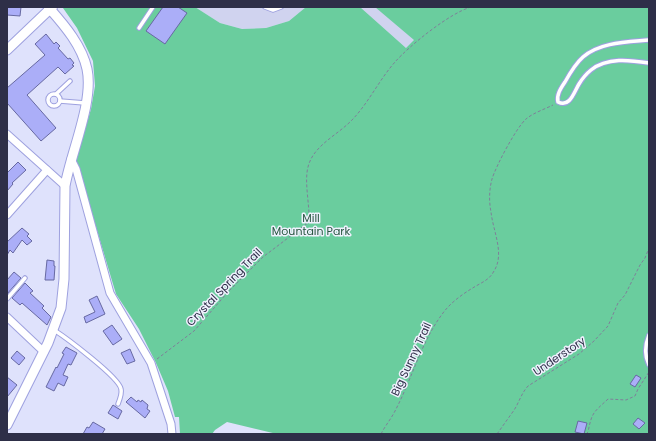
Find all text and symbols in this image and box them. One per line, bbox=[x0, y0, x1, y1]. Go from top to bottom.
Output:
park label: Mill Mountain Park bbox=[272, 210, 350, 239]
street label: Crystal Spring Trail bbox=[183, 245, 265, 329]
street label: Big Sunny Trail bbox=[387, 320, 435, 398]
street label: Understory bbox=[530, 332, 589, 379]

